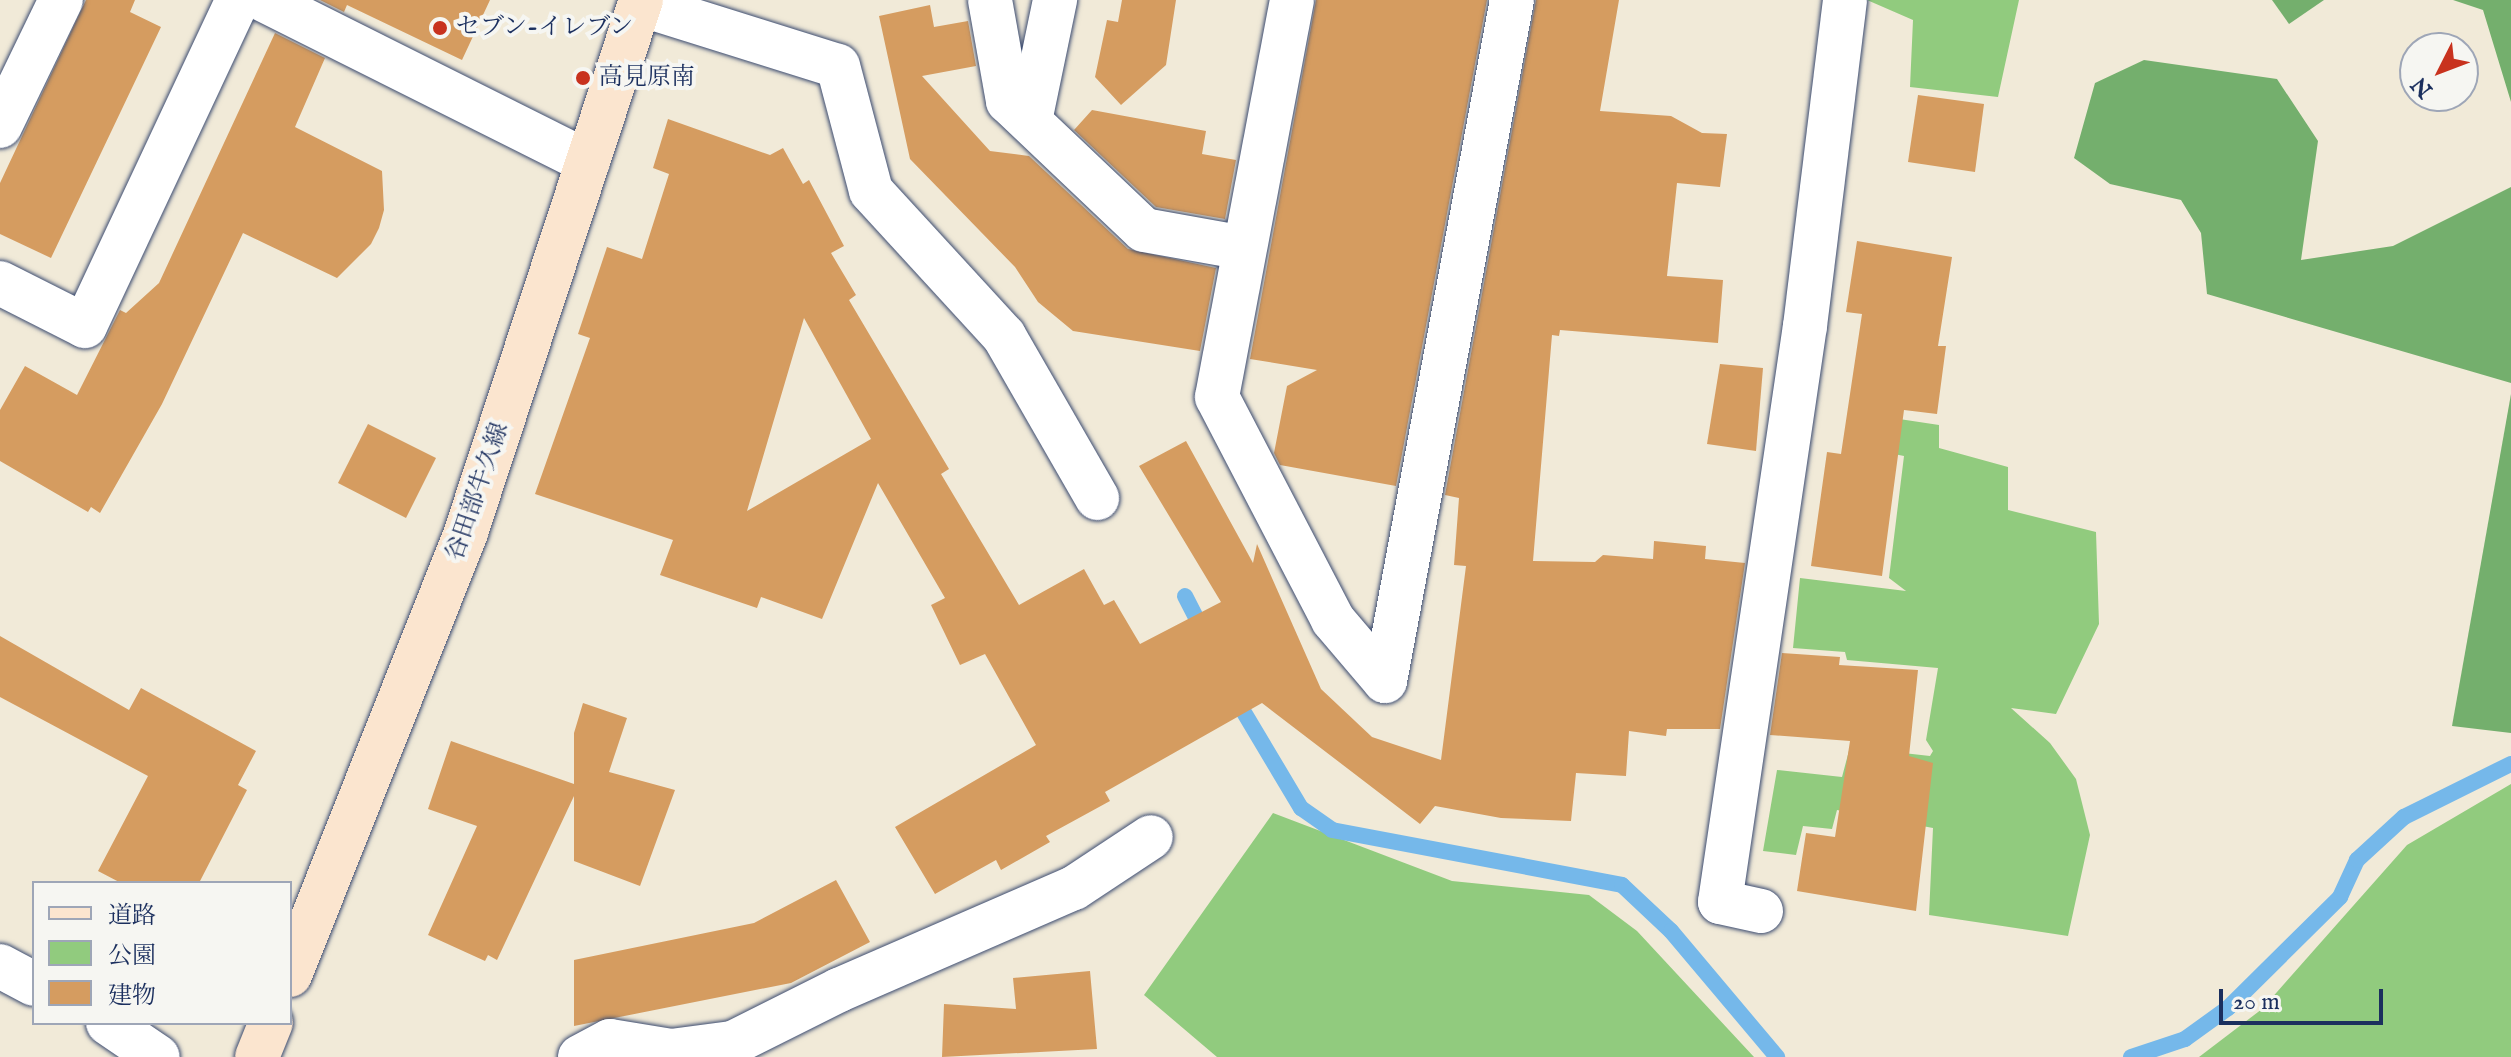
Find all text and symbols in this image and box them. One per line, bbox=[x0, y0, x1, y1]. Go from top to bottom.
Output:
place label: セブン-イレブン bbox=[456, 14, 635, 42]
marker: セブン-イレブン bbox=[431, 19, 449, 37]
north arrow bbox=[2399, 32, 2479, 112]
place label: 高見原南 bbox=[599, 64, 695, 92]
marker: 高見原南 bbox=[574, 69, 592, 87]
text: N bbox=[2406, 70, 2439, 103]
street label: 谷田部牛久線 bbox=[441, 419, 515, 565]
legend bbox=[32, 881, 292, 1025]
text: 道路 bbox=[108, 901, 156, 932]
text: 公園 bbox=[108, 941, 156, 972]
scale bar bbox=[2223, 973, 2387, 1023]
text: 建物 bbox=[108, 981, 156, 1012]
text: 20 m bbox=[2233, 987, 2280, 1018]

